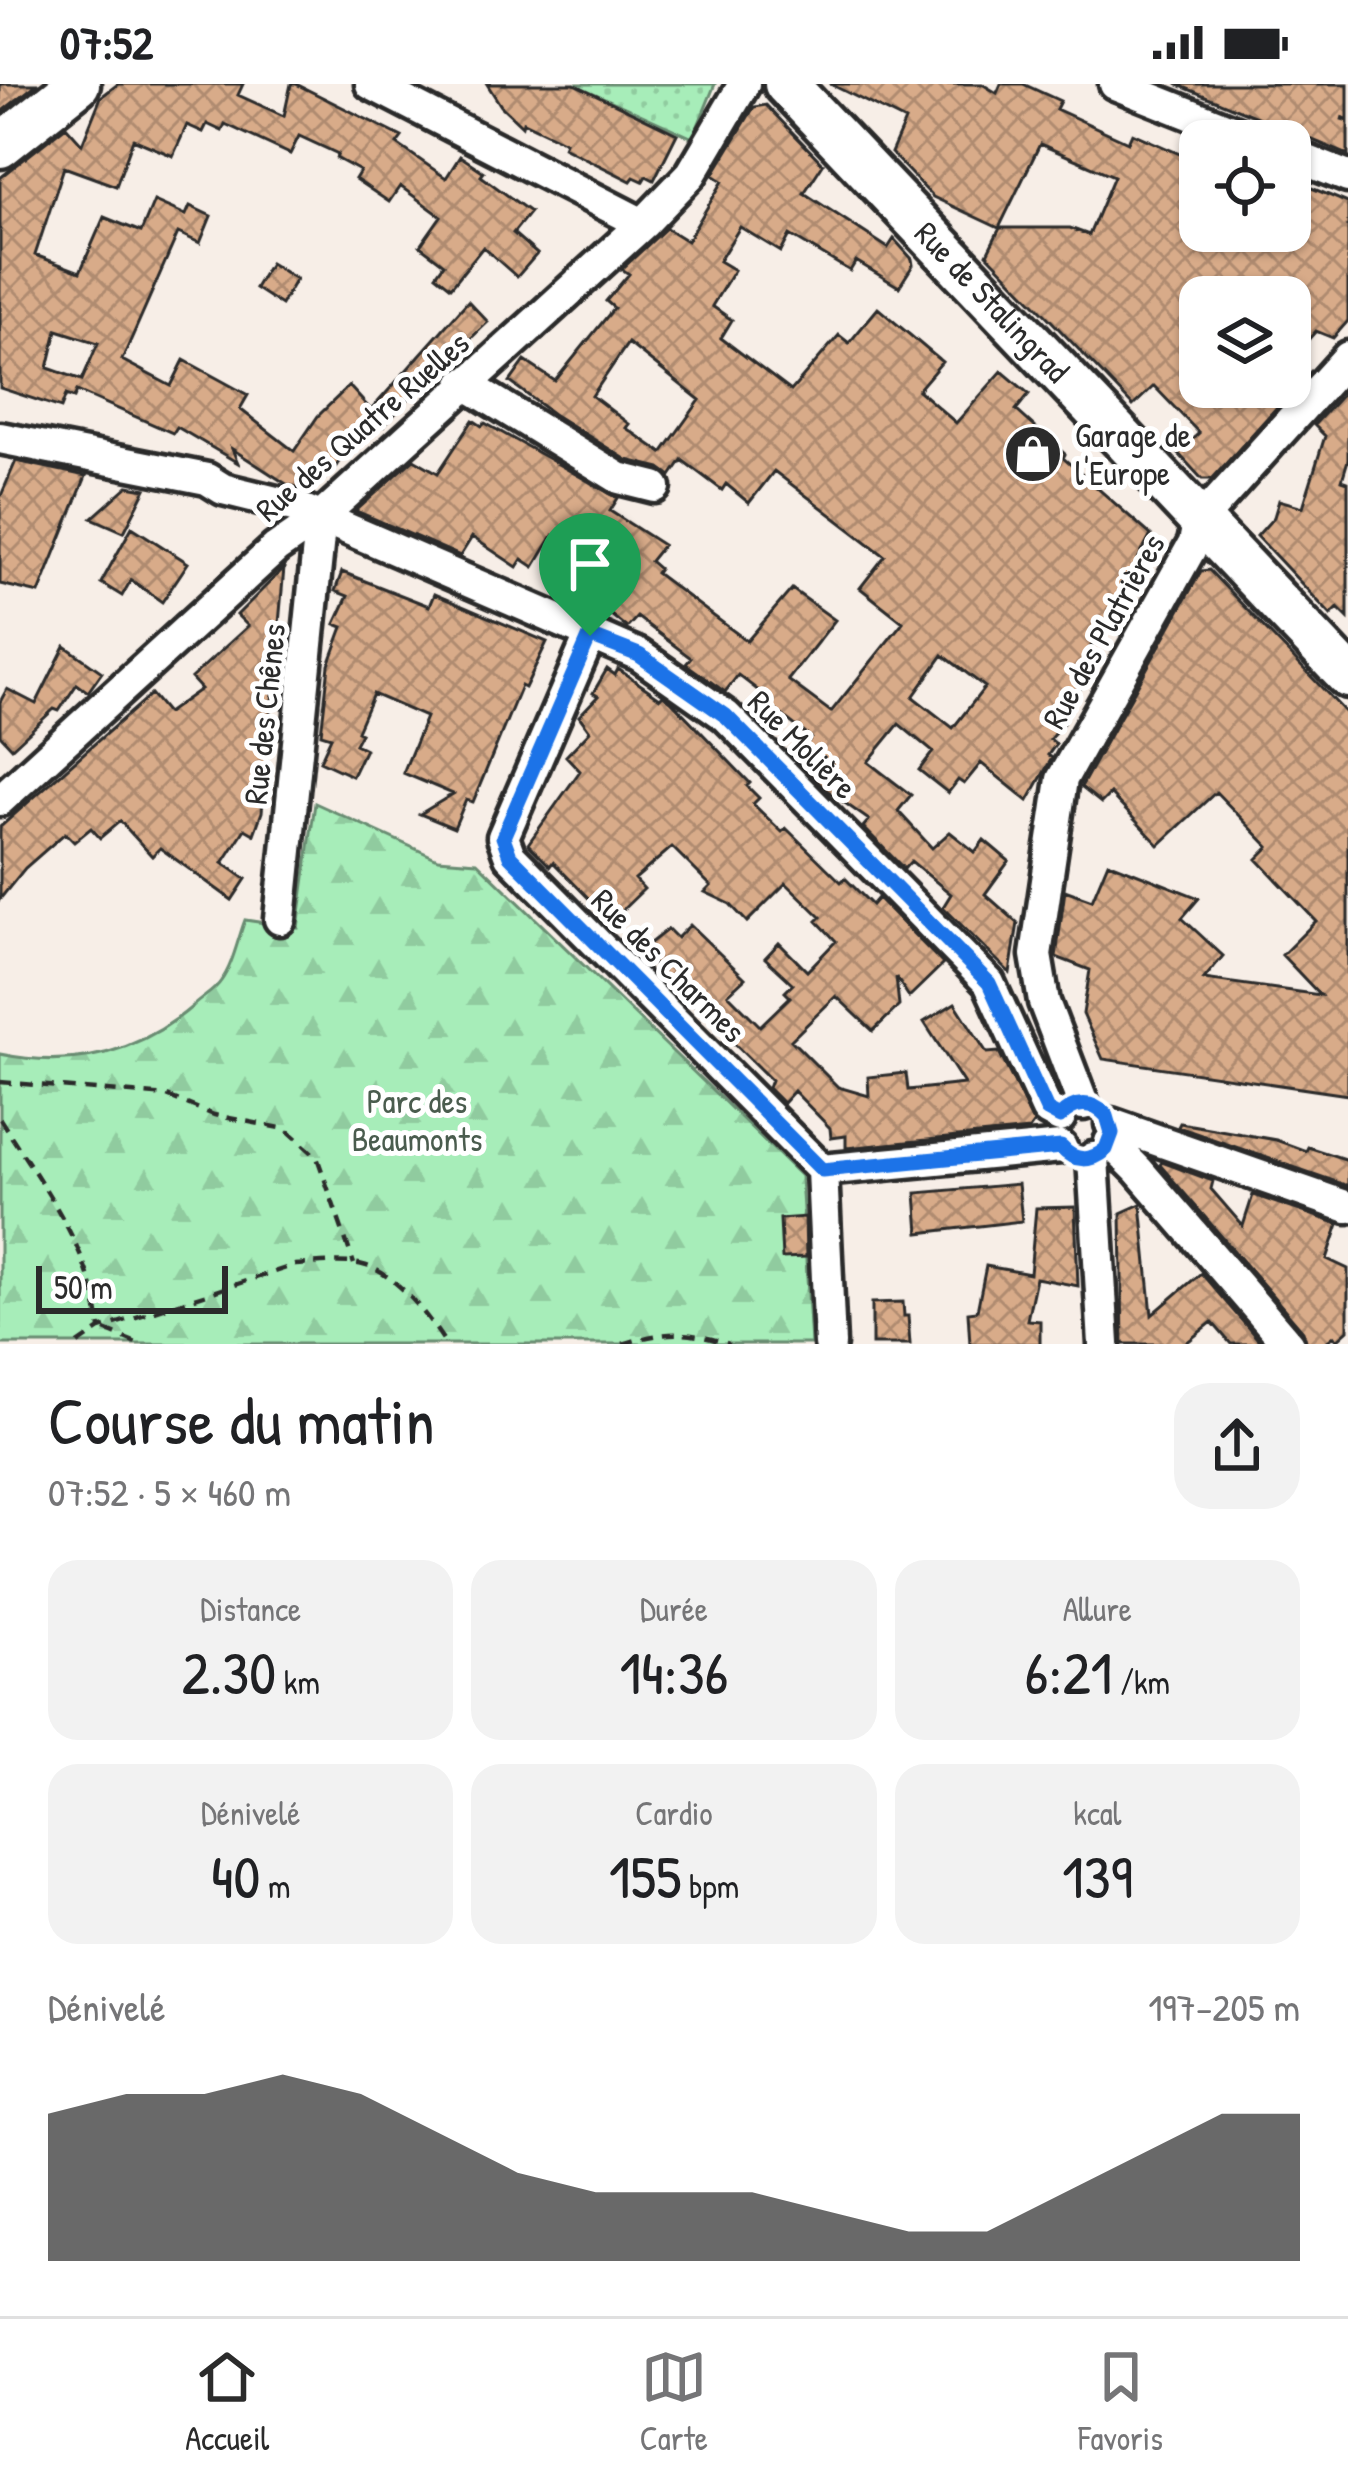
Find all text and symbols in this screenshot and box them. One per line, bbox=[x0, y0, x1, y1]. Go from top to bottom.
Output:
text: 07:52 bbox=[60, 12, 153, 73]
map controls bbox=[1179, 120, 1311, 408]
button: locate bbox=[1179, 120, 1311, 252]
street label: Rue de Stalingrad bbox=[906, 212, 1080, 392]
button: layers bbox=[1179, 276, 1311, 408]
street label: Rue des Quatre Ruelles bbox=[246, 321, 478, 531]
place label: Garage de l'Europe bbox=[1075, 413, 1191, 496]
shop icon: Garage de l'Europe bbox=[1002, 423, 1064, 485]
pin bbox=[539, 513, 641, 636]
street label: Rue des Platrières bbox=[1031, 526, 1175, 736]
icon: arrive bbox=[557, 531, 623, 597]
street label: Rue des Chênes bbox=[233, 622, 295, 806]
street label: Rue Molière bbox=[739, 680, 867, 808]
street label: Rue des Charmes bbox=[582, 878, 756, 1052]
park label: Parc des Beaumonts bbox=[352, 1079, 482, 1161]
scale bar bbox=[36, 1260, 228, 1313]
text: 50 m bbox=[54, 1265, 113, 1309]
text: Course du matin bbox=[48, 1375, 435, 1465]
button: share bbox=[1174, 1383, 1300, 1509]
text: 07:52 · 5 × 460 m bbox=[48, 1465, 291, 1518]
text: Distance bbox=[200, 1587, 301, 1631]
text: Durée bbox=[640, 1587, 708, 1631]
text: Allure bbox=[1063, 1587, 1132, 1631]
text: 2.30 bbox=[181, 1631, 276, 1713]
text: 14:36 bbox=[619, 1631, 729, 1713]
text: 6:21 bbox=[1025, 1631, 1112, 1713]
text: km bbox=[276, 1660, 320, 1704]
text: /km bbox=[1112, 1660, 1170, 1704]
text: Dénivelé bbox=[201, 1791, 300, 1835]
text: Cardio bbox=[635, 1791, 713, 1835]
text: kcal bbox=[1073, 1791, 1121, 1835]
text: 40 bbox=[211, 1835, 260, 1917]
text: 155 bbox=[609, 1835, 681, 1917]
text: 139 bbox=[1062, 1835, 1133, 1917]
text: m bbox=[260, 1864, 290, 1908]
text: bpm bbox=[681, 1864, 739, 1908]
text: Dénivelé bbox=[48, 1980, 165, 2033]
text: 197–205 m bbox=[1148, 1980, 1300, 2033]
tab: Accueil bbox=[185, 2344, 269, 2460]
tab: Carte bbox=[640, 2344, 708, 2460]
tab: Favoris bbox=[1078, 2344, 1163, 2460]

